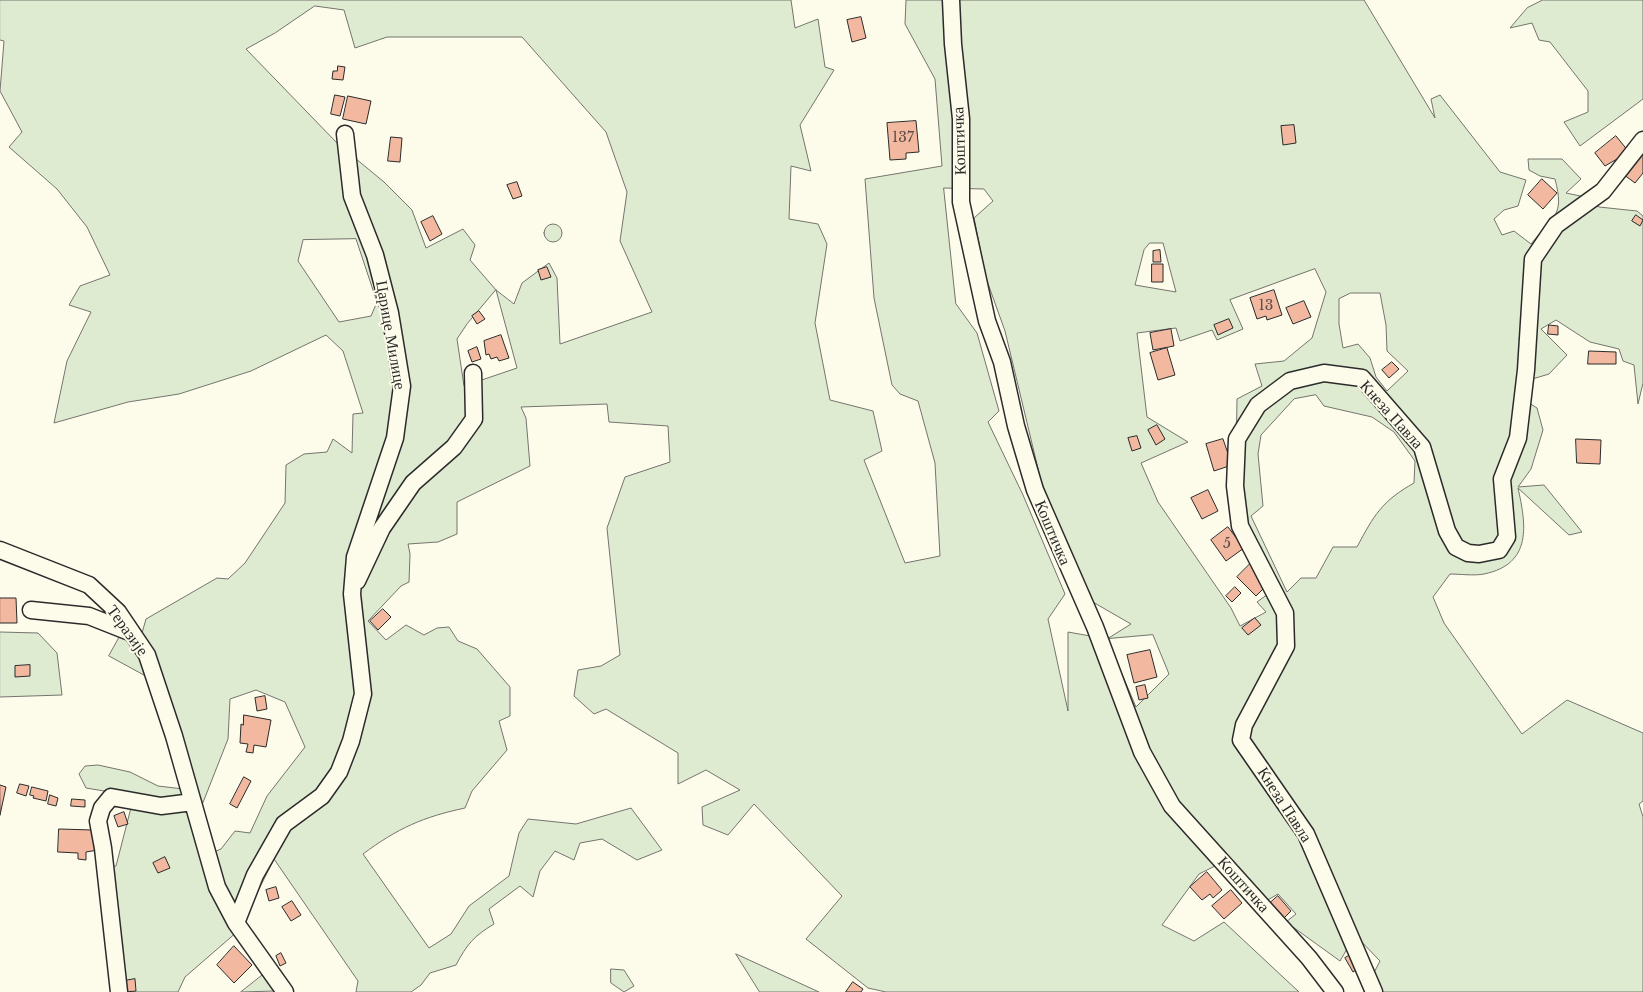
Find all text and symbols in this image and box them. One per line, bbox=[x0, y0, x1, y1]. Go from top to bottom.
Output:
street label: Коштичка bbox=[949, 106, 971, 176]
house number: 137 bbox=[892, 130, 914, 146]
street label: Царице Милице bbox=[371, 279, 409, 391]
house number: 13 bbox=[1259, 298, 1273, 314]
street label: Кнеза Павла bbox=[1355, 377, 1427, 453]
street label: Коштичка bbox=[1030, 498, 1074, 568]
house number: 5 bbox=[1223, 536, 1231, 552]
street label: Теразије bbox=[102, 602, 152, 660]
street label: Кнеза Павла bbox=[1253, 764, 1315, 846]
street label: Коштичка bbox=[1213, 853, 1273, 917]

